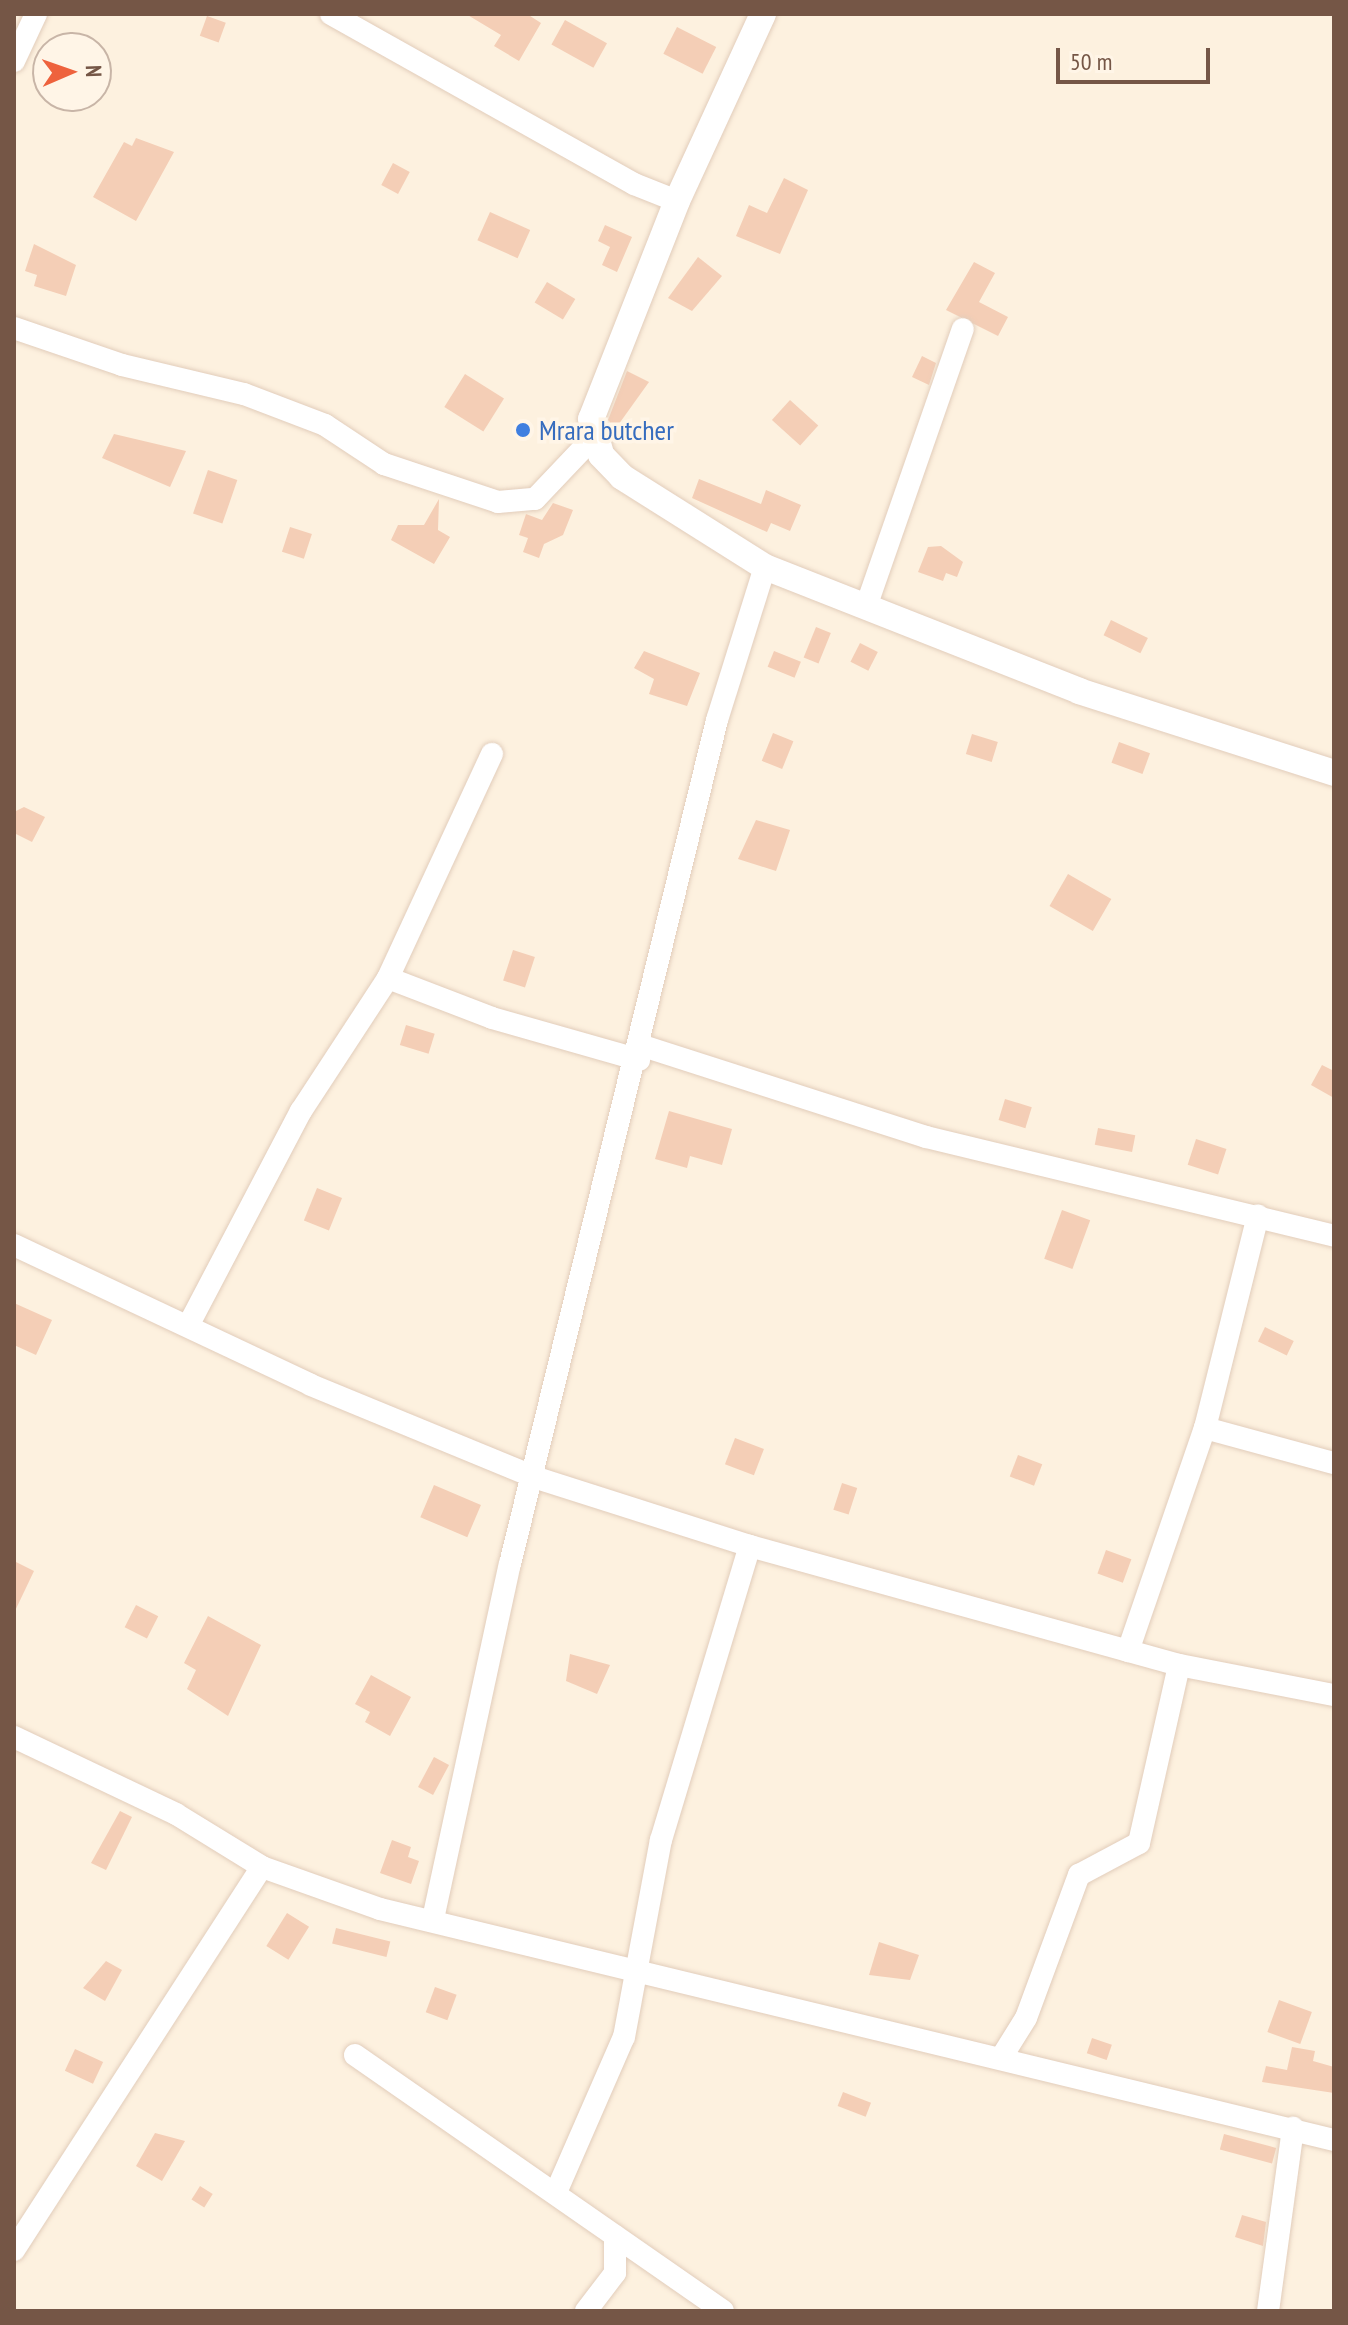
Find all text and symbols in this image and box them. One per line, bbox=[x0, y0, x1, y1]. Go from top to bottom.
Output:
north arrow bbox=[32, 32, 112, 112]
scale bar bbox=[1060, 32, 1214, 82]
text: 50 m bbox=[1070, 46, 1112, 77]
text: N bbox=[80, 65, 108, 78]
place label: Mrara butcher bbox=[539, 413, 674, 447]
marker: Mrara butcher bbox=[514, 421, 532, 439]

